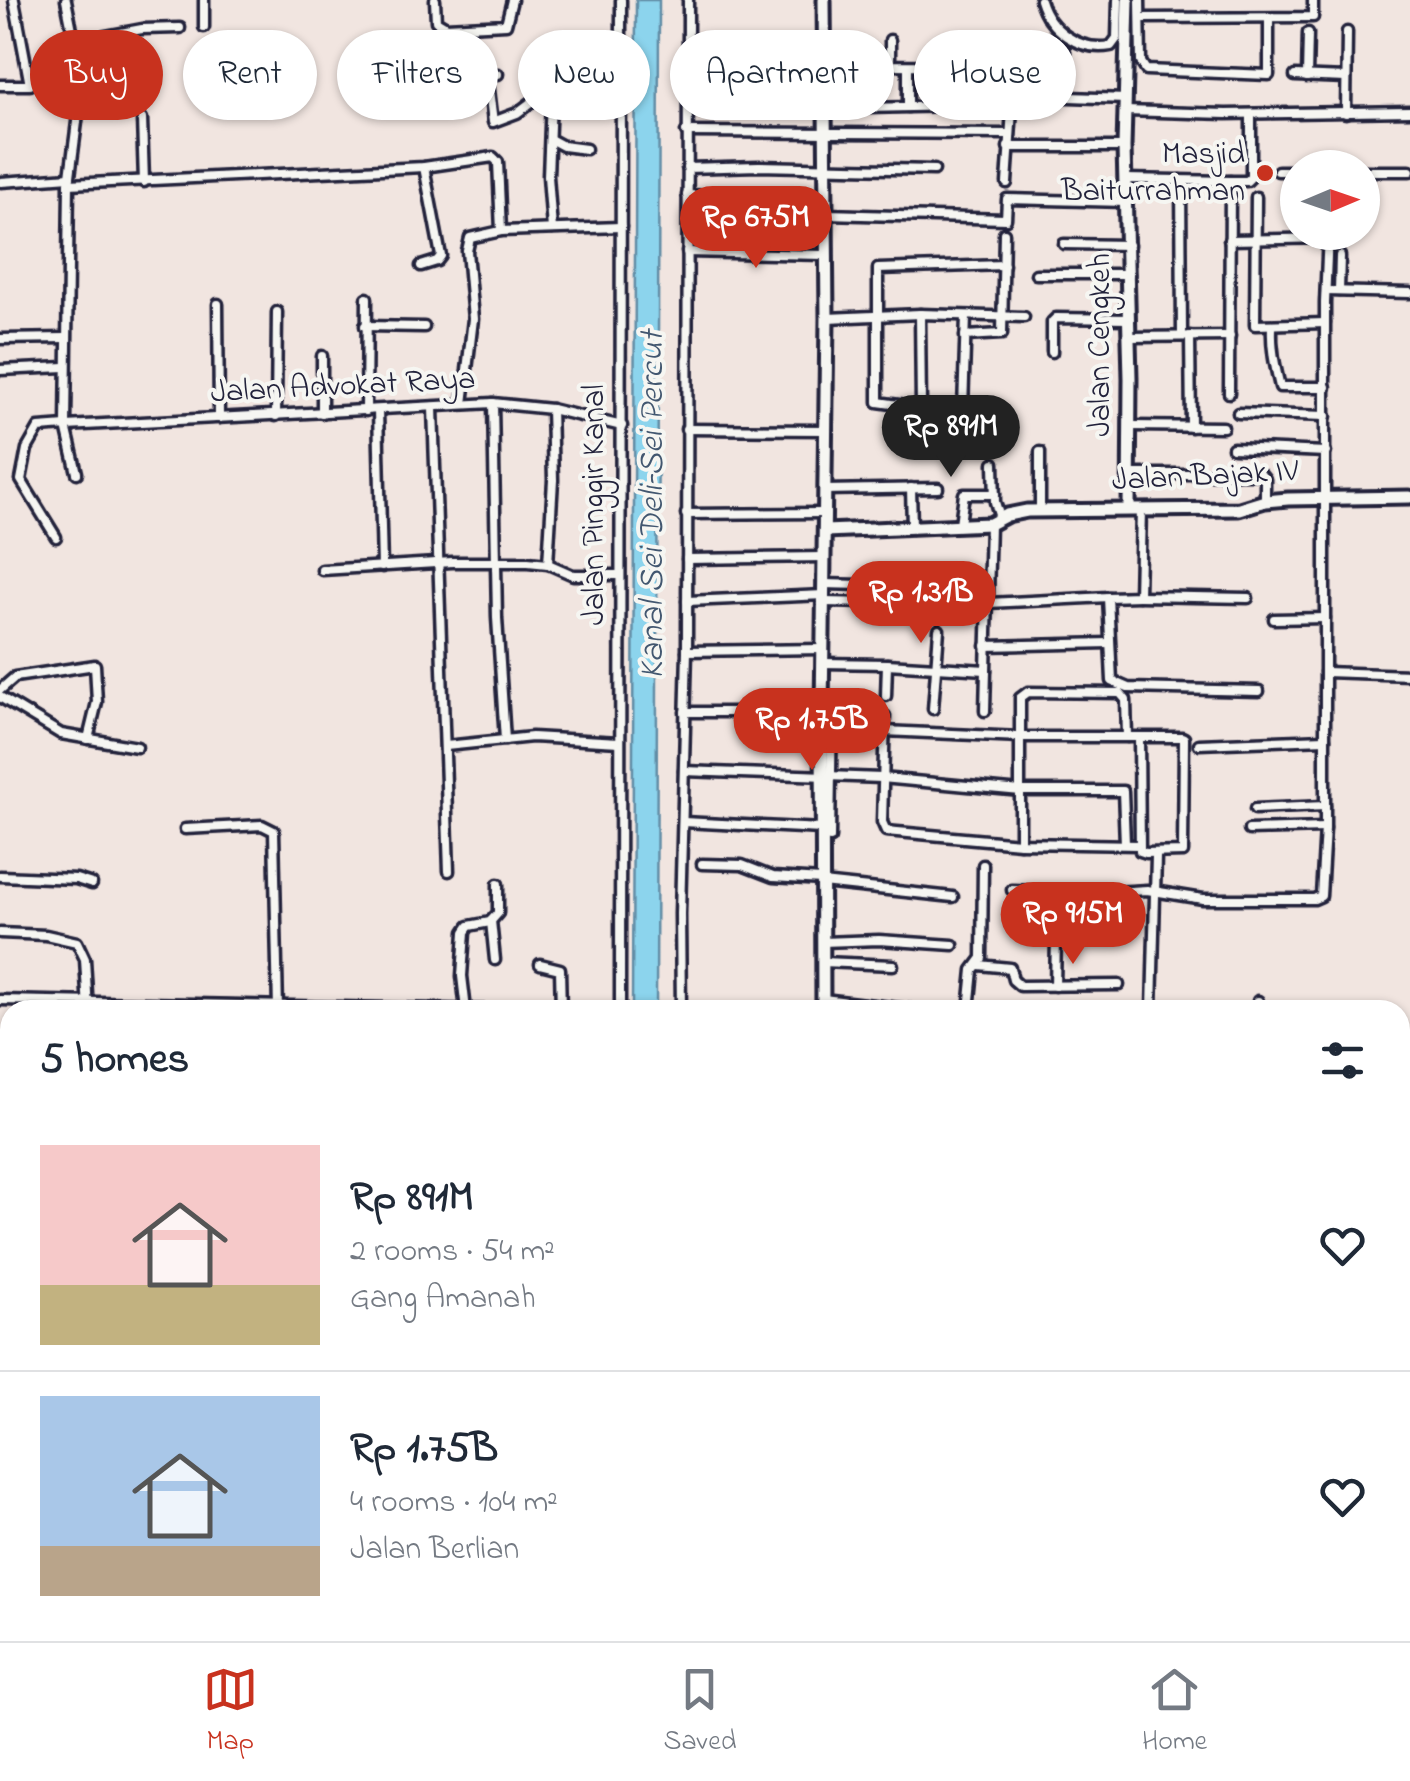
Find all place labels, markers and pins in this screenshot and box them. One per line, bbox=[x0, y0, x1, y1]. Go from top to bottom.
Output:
place label: Masjid Baiturrahman bbox=[1060, 132, 1245, 216]
marker: Masjid Baiturrahman bbox=[1254, 162, 1276, 184]
pin: Rp 675M bbox=[664, 186, 848, 271]
pin: Rp 891M bbox=[859, 395, 1043, 480]
pin: Rp 1.31B bbox=[818, 561, 1024, 646]
pin: Rp 1.75B bbox=[709, 688, 915, 773]
pin: Rp 915M bbox=[981, 882, 1165, 967]

